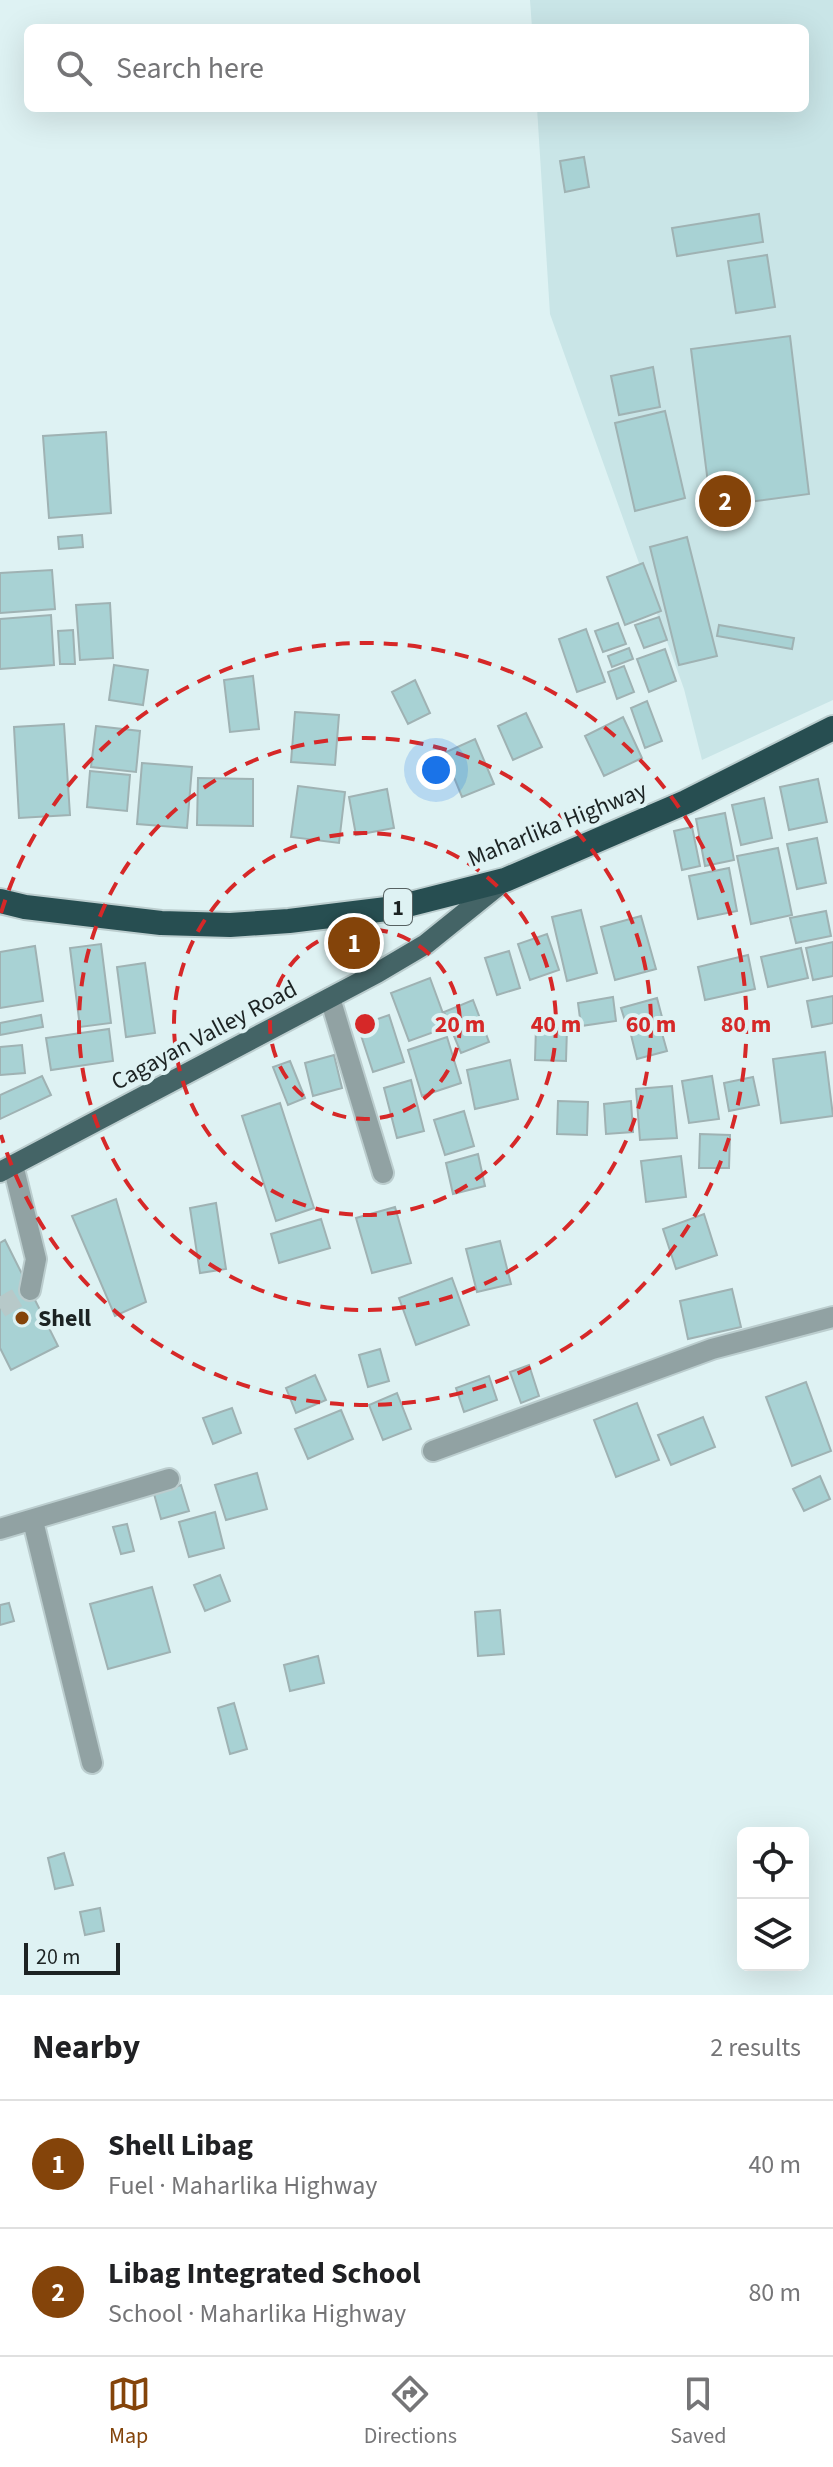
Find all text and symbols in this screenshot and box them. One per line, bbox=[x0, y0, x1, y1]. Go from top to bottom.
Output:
search box bbox=[24, 24, 809, 112]
icon: search bbox=[52, 46, 96, 90]
text: Search here bbox=[116, 47, 264, 90]
pin: 2 bbox=[699, 471, 751, 531]
your location bbox=[416, 750, 456, 790]
street label: Maharlika Highway bbox=[462, 773, 652, 876]
road number: 1 bbox=[384, 889, 412, 925]
pin: 1 bbox=[328, 913, 380, 973]
street label: Cagayan Valley Road bbox=[105, 972, 303, 1099]
text: 20 m bbox=[435, 1007, 485, 1042]
text: 40 m bbox=[531, 1007, 581, 1042]
text: 60 m bbox=[626, 1007, 676, 1042]
text: 80 m bbox=[721, 1007, 771, 1042]
centre of rings bbox=[351, 1010, 379, 1038]
place label: Shell bbox=[38, 1301, 91, 1336]
marker: Shell bbox=[13, 1309, 31, 1327]
map controls bbox=[737, 1827, 809, 1971]
button: locate bbox=[737, 1827, 809, 1899]
button: layers bbox=[737, 1899, 809, 1971]
scale bar bbox=[24, 1939, 120, 1975]
text: 20 m bbox=[36, 1941, 81, 1973]
text: Nearby bbox=[32, 2023, 140, 2072]
text: 2 results bbox=[710, 2029, 801, 2066]
text: Shell Libag bbox=[108, 2124, 253, 2167]
text: 1 bbox=[51, 2146, 65, 2183]
text: 40 m bbox=[748, 2146, 801, 2183]
text: Fuel · Maharlika Highway bbox=[108, 2167, 377, 2204]
text: Libag Integrated School bbox=[108, 2252, 421, 2295]
text: 2 bbox=[51, 2274, 65, 2311]
text: 80 m bbox=[748, 2274, 801, 2311]
text: School · Maharlika Highway bbox=[108, 2295, 406, 2332]
tab: Map bbox=[107, 2372, 151, 2452]
tab: Directions bbox=[364, 2372, 457, 2452]
tab: Saved bbox=[670, 2372, 726, 2452]

